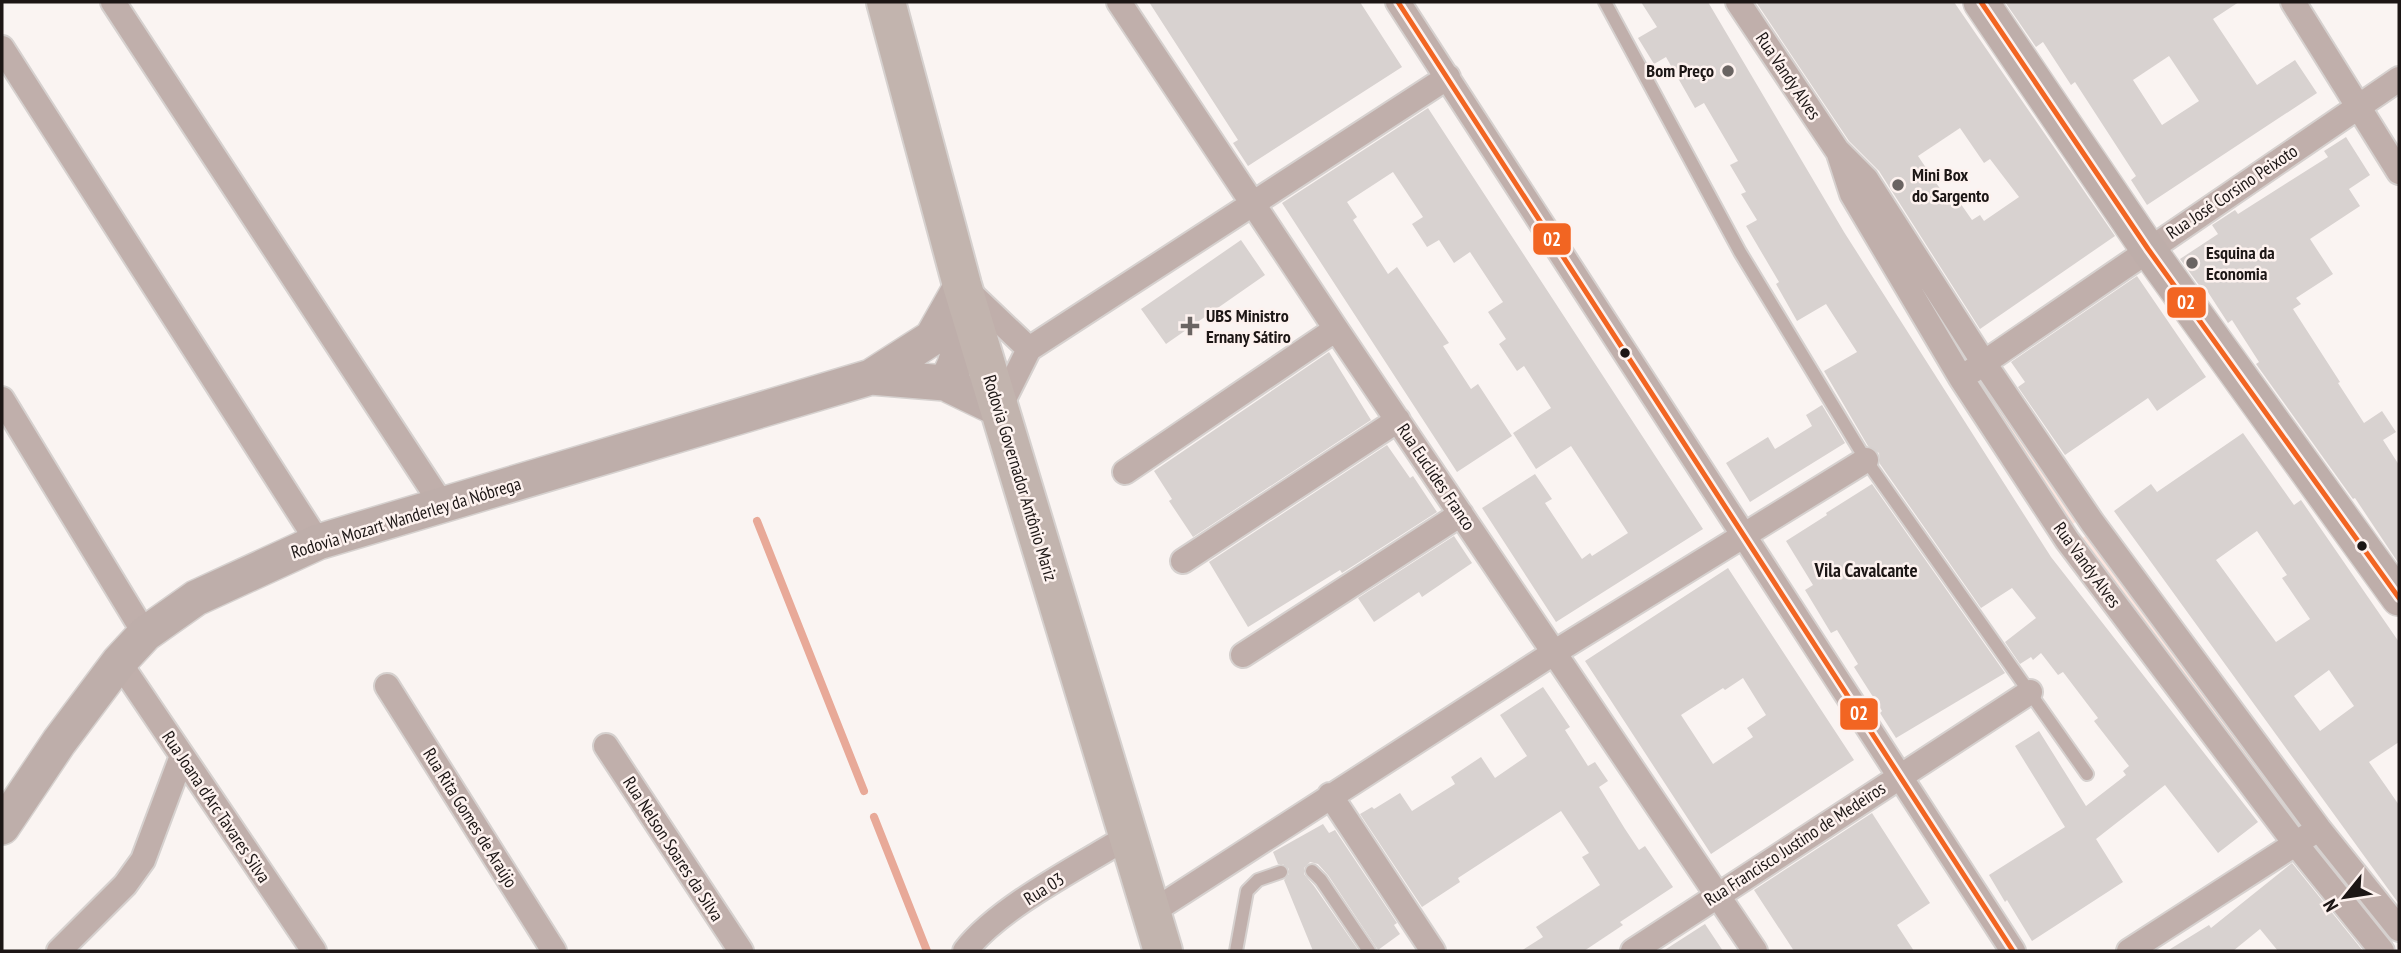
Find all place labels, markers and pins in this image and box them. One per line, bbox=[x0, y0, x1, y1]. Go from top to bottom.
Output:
place label: Bom Preço bbox=[1646, 59, 1714, 82]
marker: Bom Preço bbox=[1720, 63, 1736, 79]
place label: Mini Box do Sargento bbox=[1912, 163, 1989, 207]
marker: Mini Box do Sargento bbox=[1890, 177, 1906, 193]
place label: Esquina da Economia bbox=[2206, 241, 2275, 285]
marker: Esquina da Economia bbox=[2184, 255, 2200, 271]
place label: UBS Ministro Ernany Sátiro bbox=[1206, 304, 1291, 348]
marker: UBS Ministro Ernany Sátiro bbox=[1180, 316, 1200, 336]
unlabelled marker bbox=[1618, 346, 1632, 360]
unlabelled marker bbox=[2355, 539, 2369, 553]

